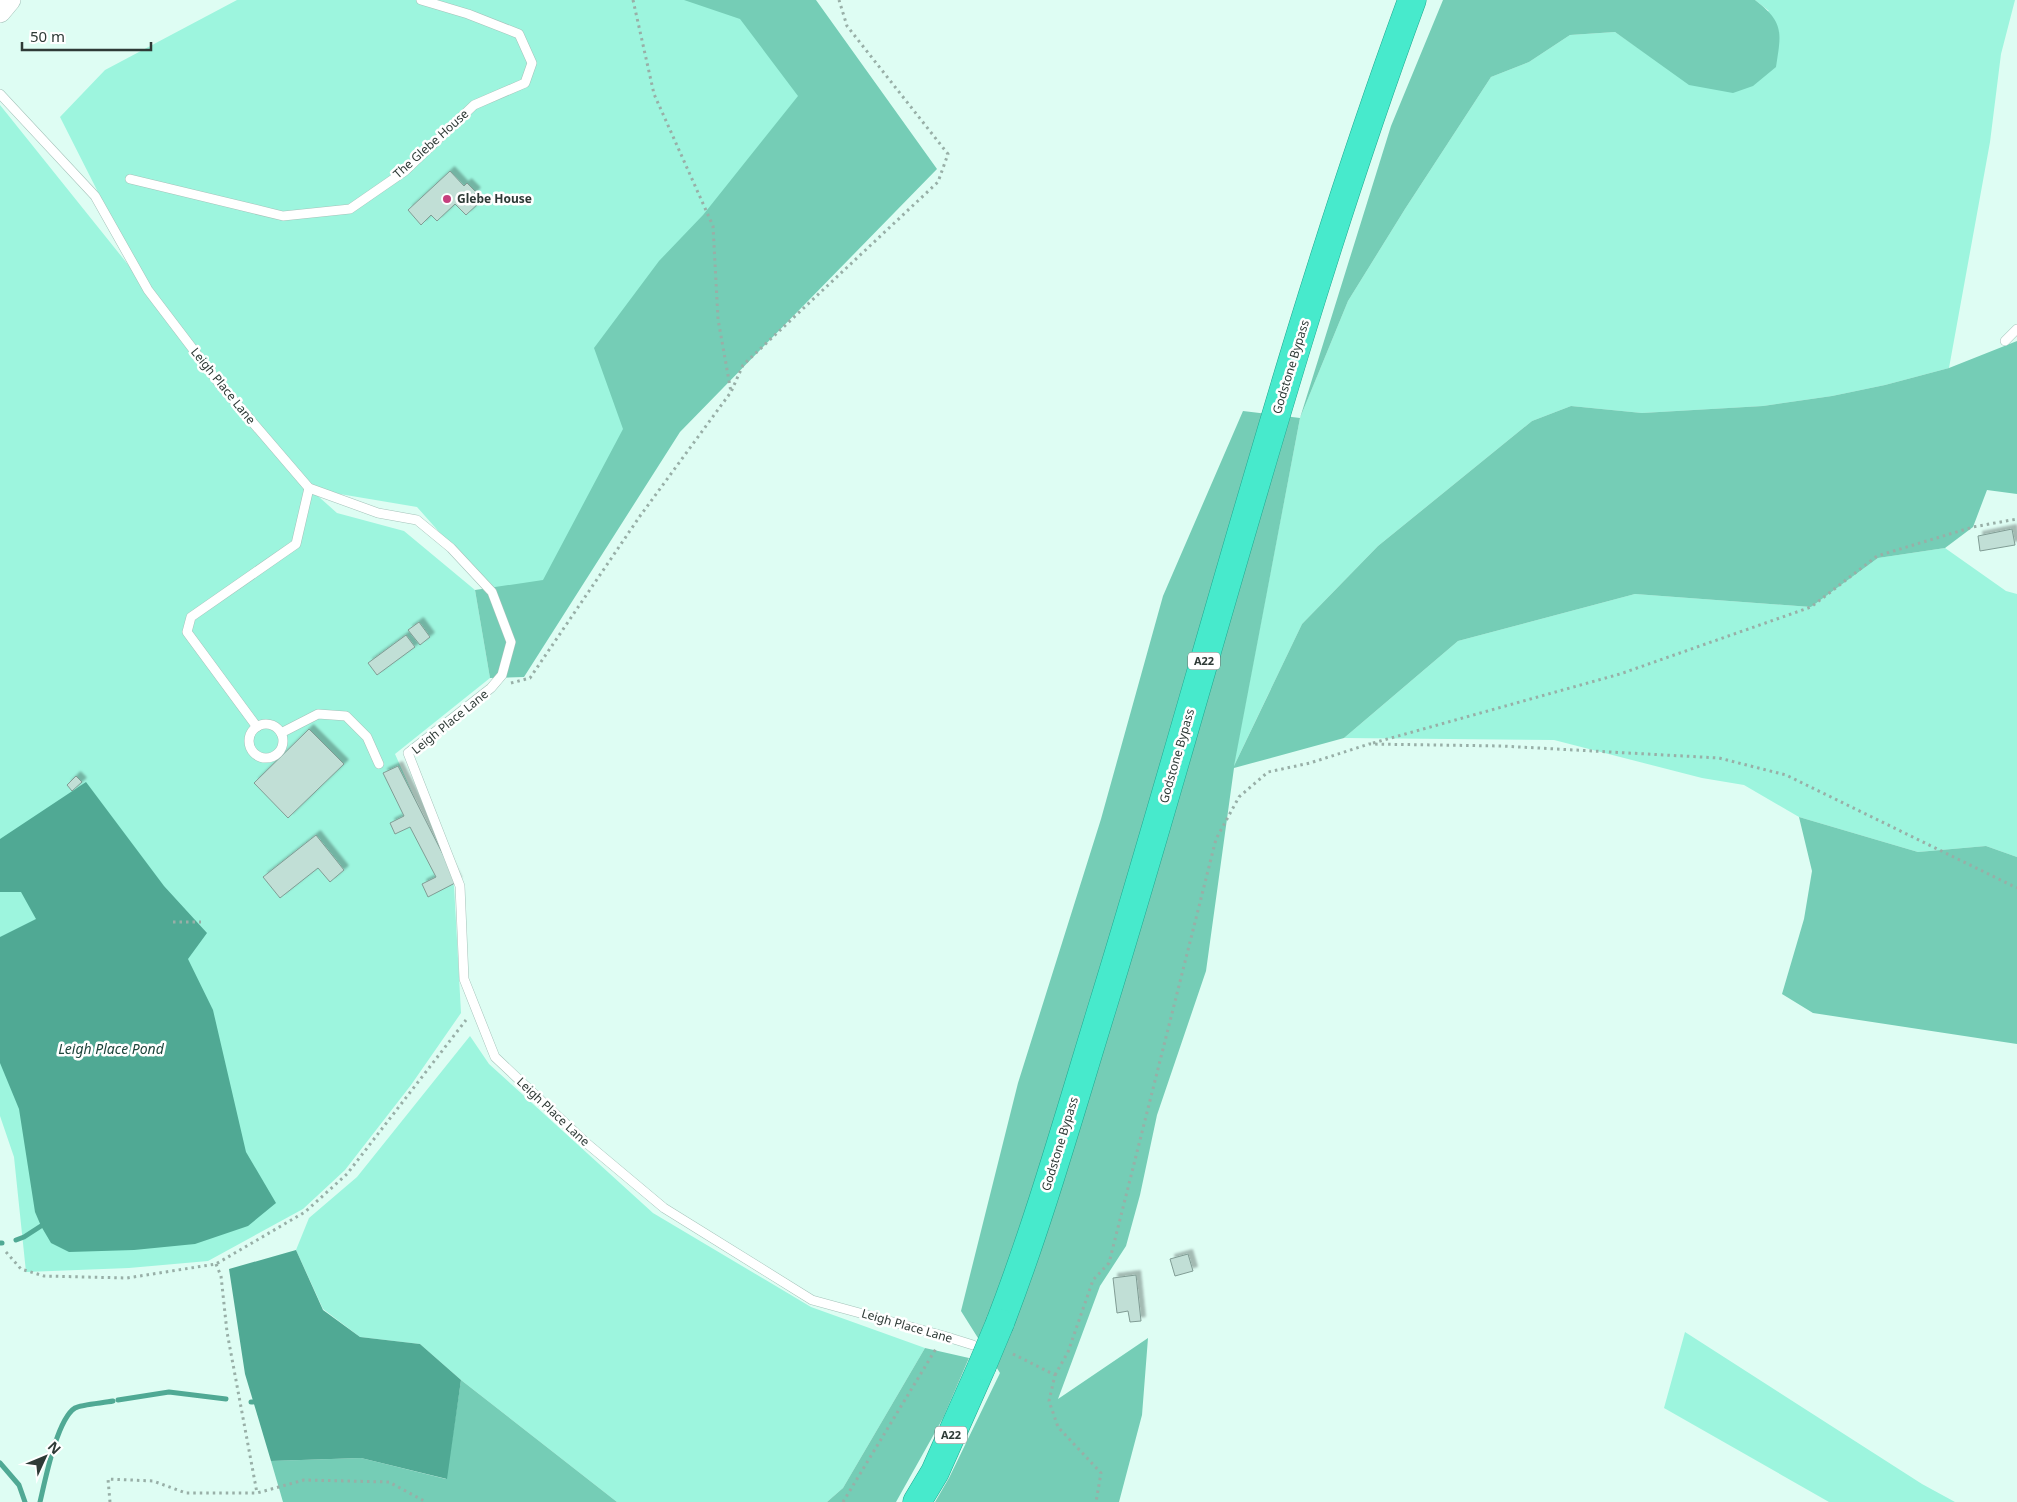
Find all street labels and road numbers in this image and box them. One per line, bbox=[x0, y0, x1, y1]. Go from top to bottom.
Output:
street label: The Glebe House bbox=[389, 105, 472, 182]
street label: Godstone Bypass bbox=[1268, 317, 1313, 416]
street label: Leigh Place Lane bbox=[187, 344, 260, 428]
road number: A22 bbox=[1188, 652, 1220, 669]
street label: Leigh Place Lane bbox=[408, 685, 492, 758]
street label: Godstone Bypass bbox=[1155, 706, 1198, 805]
street label: Leigh Place Lane bbox=[513, 1073, 594, 1150]
street label: Godstone Bypass bbox=[1037, 1094, 1082, 1193]
street label: Leigh Place Lane bbox=[860, 1304, 955, 1347]
road number: A22 bbox=[935, 1426, 967, 1444]

